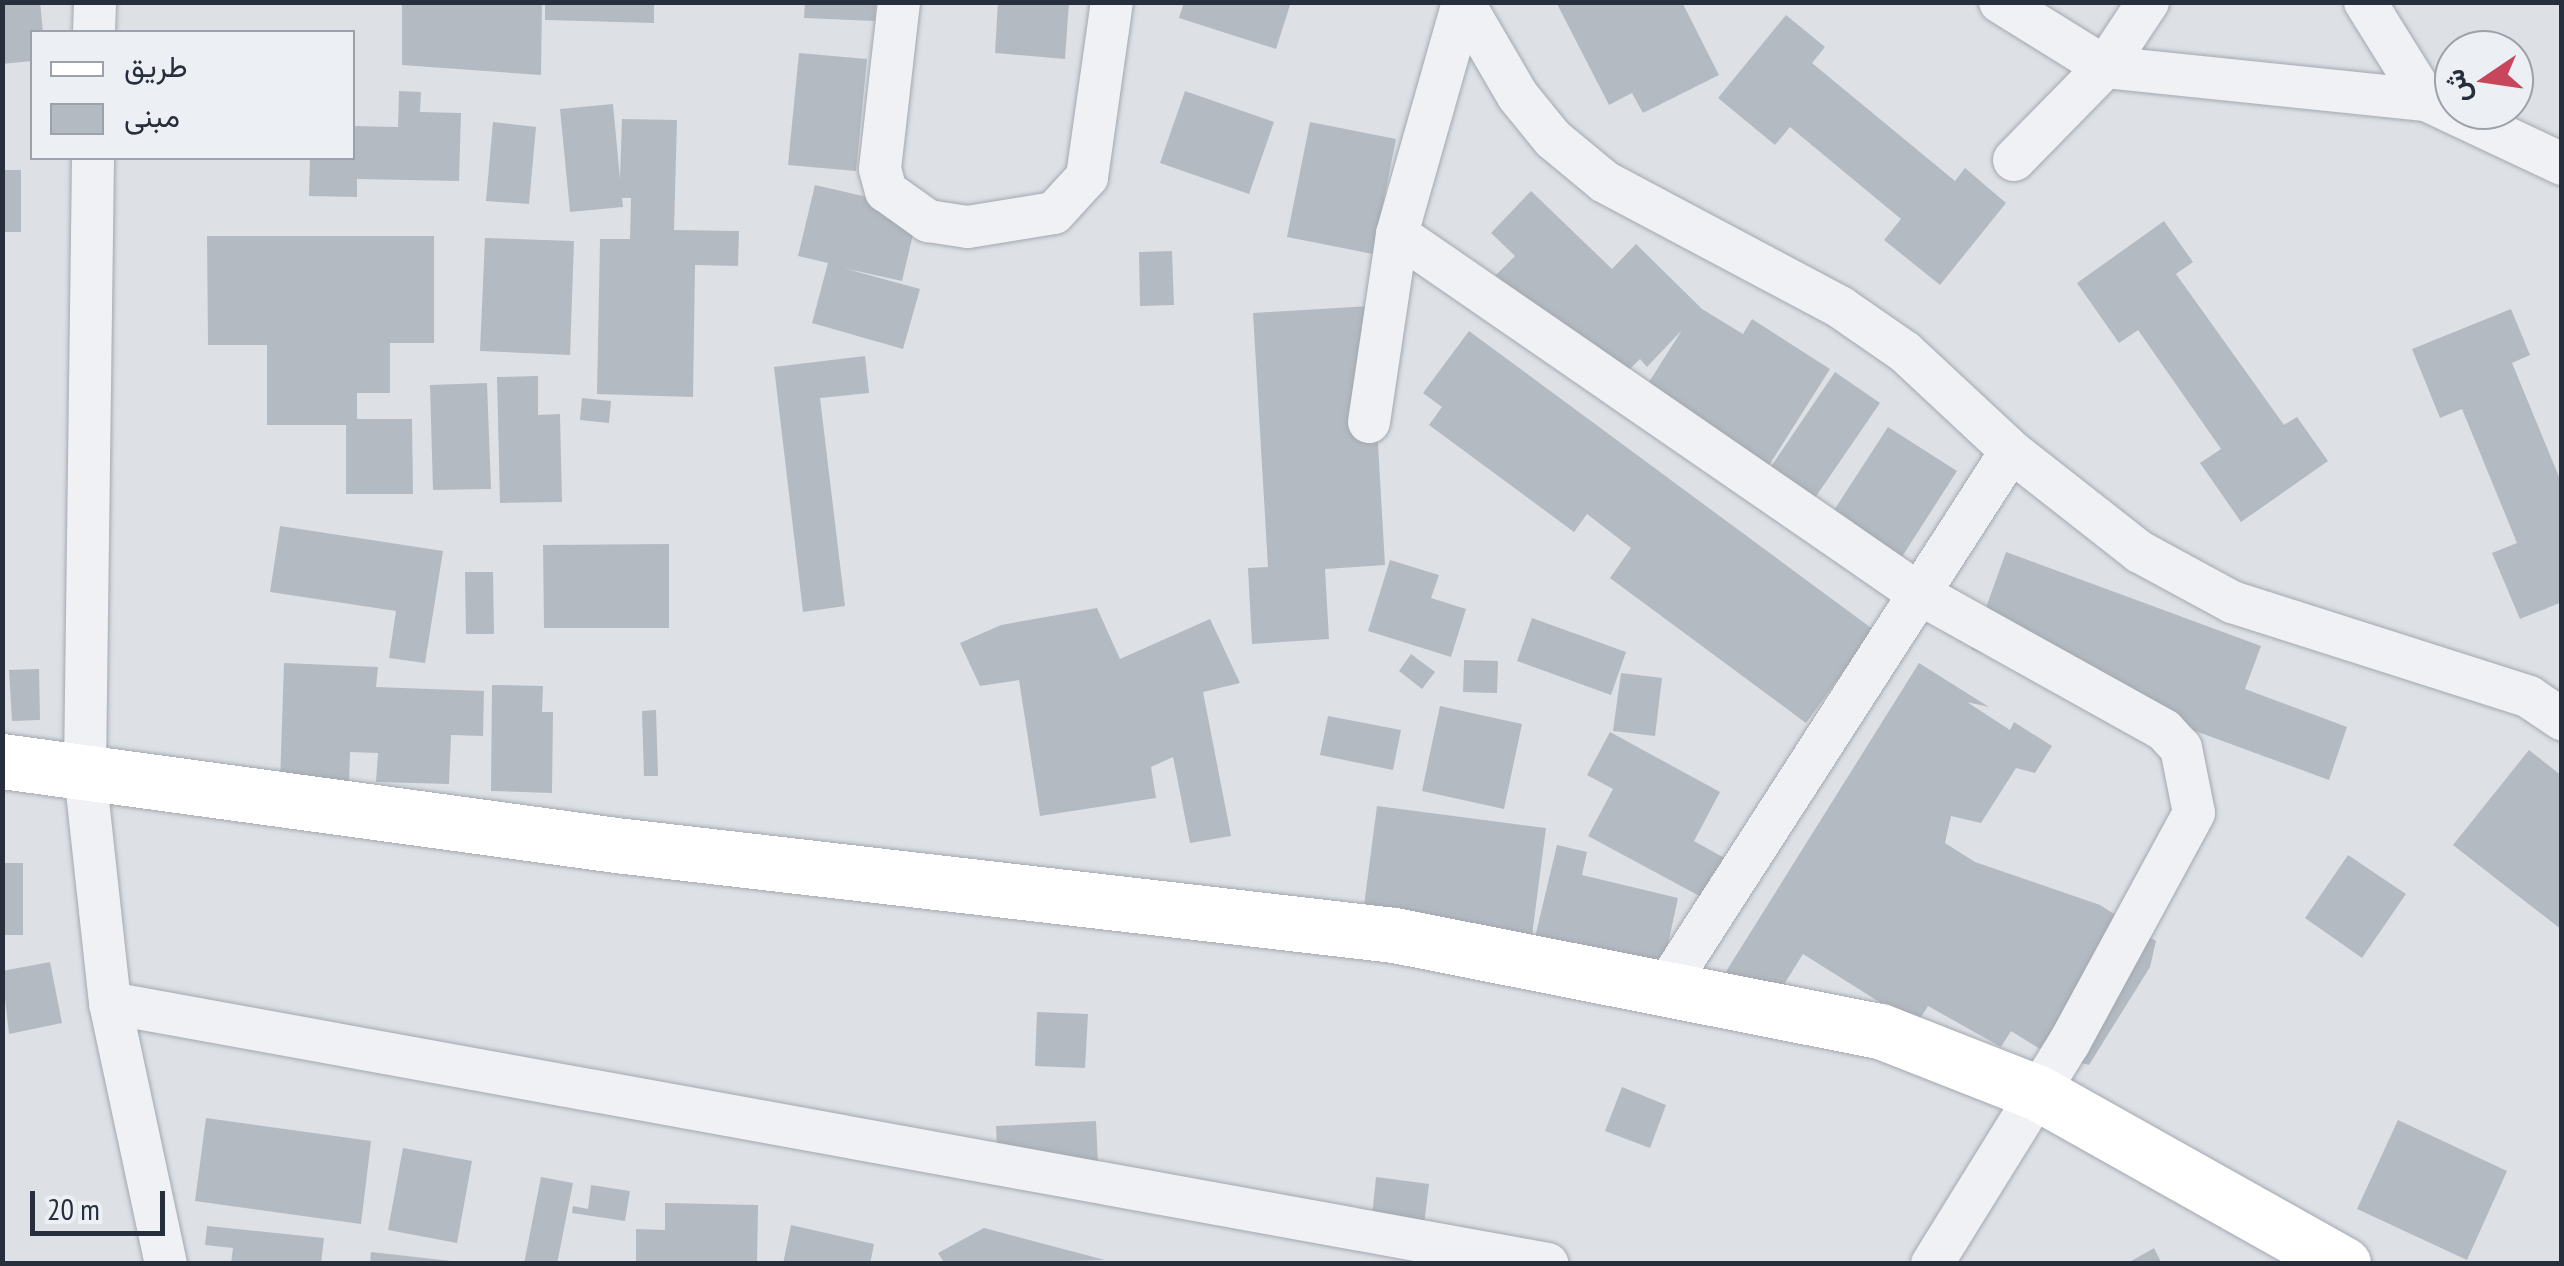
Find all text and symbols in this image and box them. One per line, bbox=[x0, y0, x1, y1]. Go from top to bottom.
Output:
legend bbox=[30, 30, 355, 160]
north arrow bbox=[2434, 30, 2534, 130]
text: طريق bbox=[124, 46, 188, 85]
text: ش bbox=[2434, 66, 2478, 107]
text: مبنى bbox=[124, 96, 180, 135]
scale bar bbox=[35, 1171, 170, 1233]
text: 20 m bbox=[47, 1189, 100, 1228]

